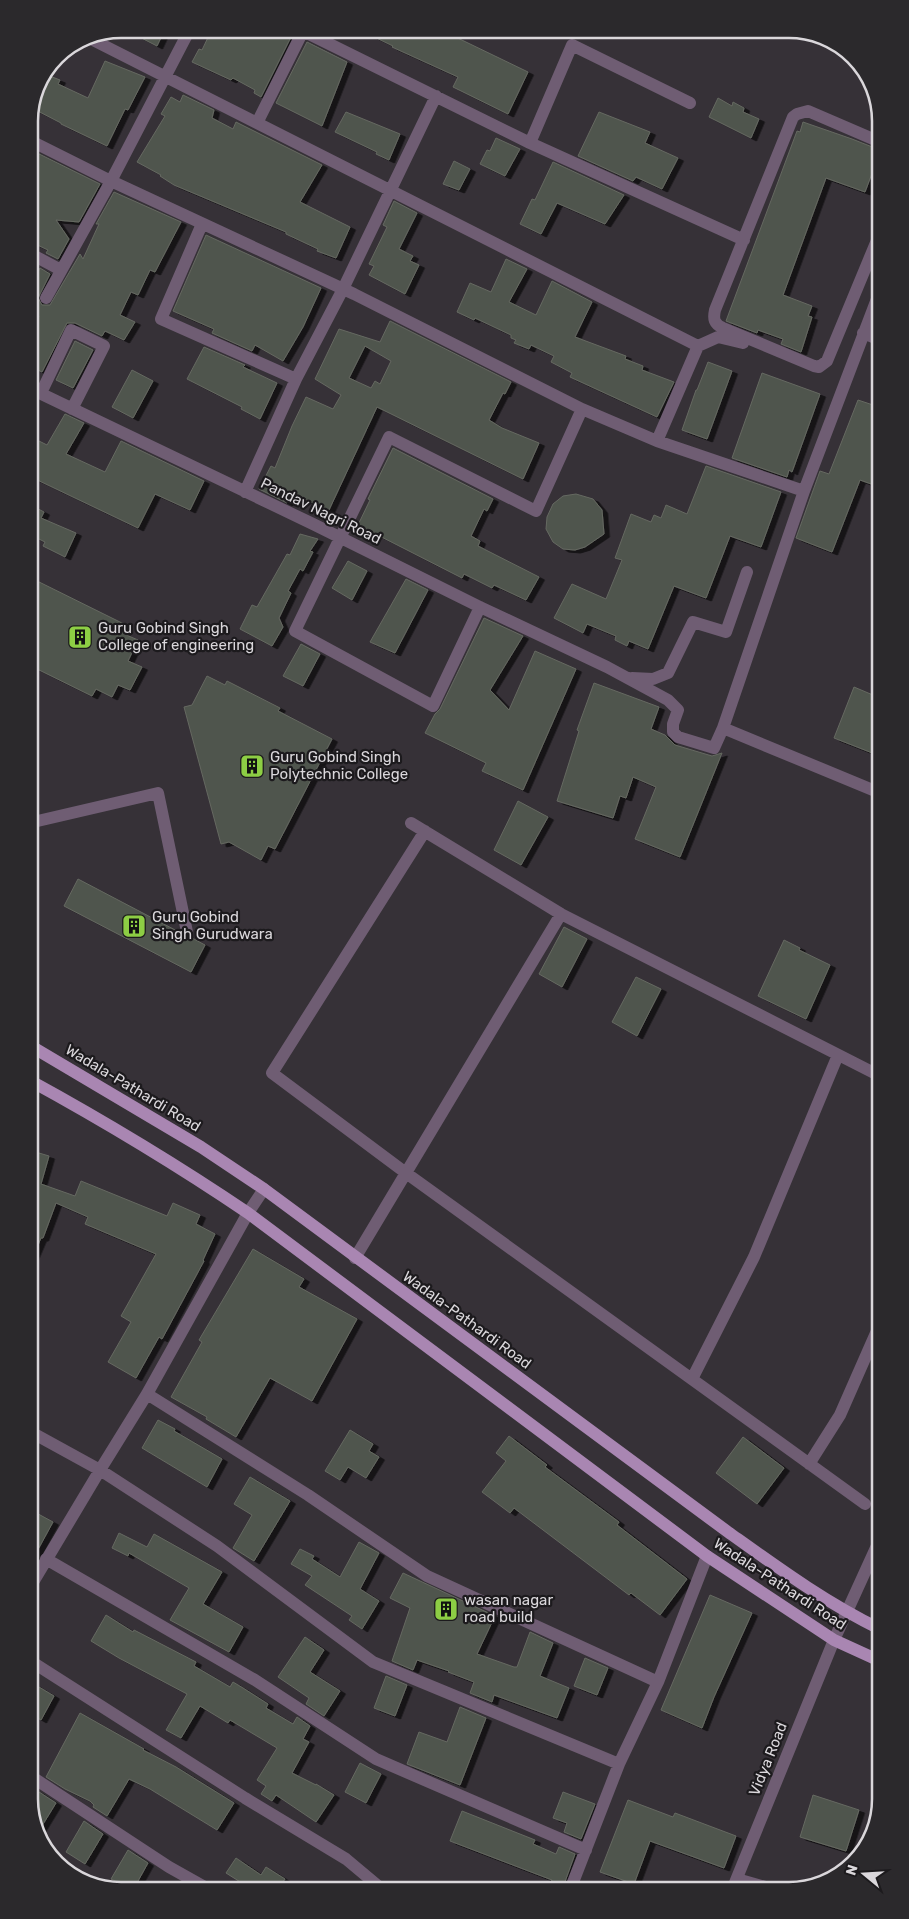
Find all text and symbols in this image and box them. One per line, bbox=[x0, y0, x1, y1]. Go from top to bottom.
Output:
street label: Pandav Nagri Road bbox=[258, 474, 384, 548]
place label: Guru Gobind Singh College of engineering bbox=[98, 619, 254, 654]
building icon: Guru Gobind Singh College of engineering bbox=[67, 624, 93, 650]
place label: Guru Gobind Singh Polytechnic College bbox=[270, 748, 408, 783]
building icon: Guru Gobind Singh Polytechnic College bbox=[239, 753, 265, 779]
place label: Guru Gobind Singh Gurudwara bbox=[152, 908, 273, 943]
building icon: Guru Gobind Singh Gurudwara bbox=[121, 913, 147, 939]
street label: Wadala-Pathardi Road bbox=[62, 1040, 204, 1136]
street label: Wadala-Pathardi Road bbox=[399, 1267, 535, 1373]
street label: Wadala-Pathardi Road bbox=[710, 1534, 850, 1634]
place label: wasan nagar road build bbox=[464, 1591, 553, 1626]
building icon: wasan nagar road build bbox=[433, 1596, 459, 1622]
street label: Vidya Road bbox=[745, 1720, 791, 1798]
north arrow bbox=[839, 1849, 889, 1899]
text: N bbox=[842, 1863, 862, 1878]

